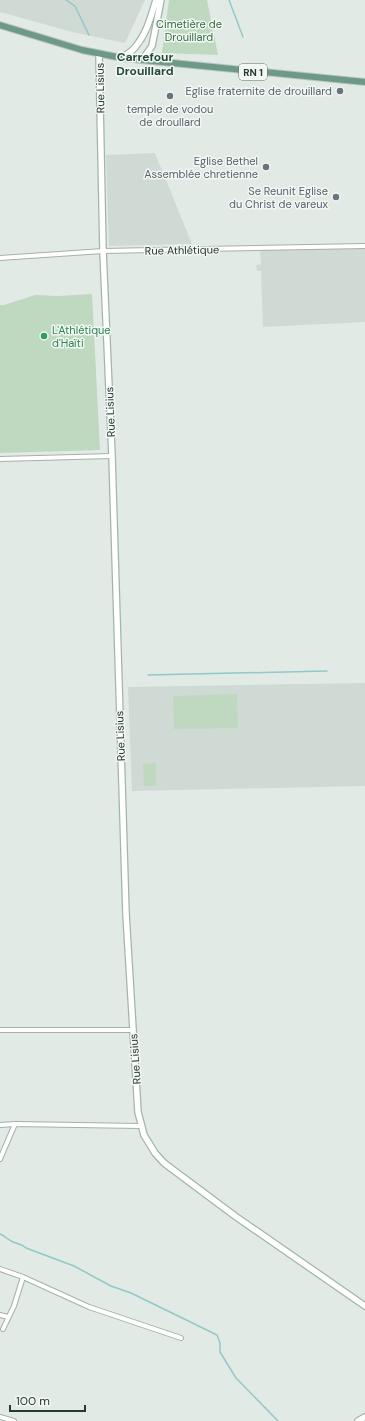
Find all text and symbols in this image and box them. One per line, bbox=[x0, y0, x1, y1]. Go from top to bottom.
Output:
park label: Cimetière de Drouillard bbox=[156, 17, 222, 44]
district label: Carrefour Drouillard bbox=[116, 49, 174, 79]
street label: Rue Lisius bbox=[93, 63, 107, 113]
road number: RN 1 bbox=[239, 64, 267, 80]
place label: Eglise fraternite de drouillard bbox=[186, 84, 332, 98]
marker: Eglise fraternite de drouillard bbox=[335, 86, 345, 96]
marker: temple de vodou de droullard bbox=[165, 91, 175, 101]
place label: temple de vodou de droullard bbox=[127, 102, 213, 129]
place label: Eglise Bethel Assemblée chretienne bbox=[144, 154, 258, 181]
marker: Eglise Bethel Assemblée chretienne bbox=[261, 162, 271, 172]
place label: Se Reunit Eglise du Christ de vareux bbox=[229, 184, 329, 211]
marker: Se Reunit Eglise du Christ de vareux bbox=[331, 192, 341, 202]
street label: Rue Athlétique bbox=[145, 242, 219, 258]
place label: L'Athlétique d'Haïti bbox=[52, 323, 111, 350]
marker: L'Athlétique d'Haïti bbox=[39, 331, 49, 341]
street label: Rue Lisius bbox=[102, 387, 118, 437]
street label: Rue Lisius bbox=[112, 711, 128, 761]
street label: Rue Lisius bbox=[126, 1033, 144, 1085]
scale bar bbox=[10, 1387, 85, 1413]
text: 100 m bbox=[16, 1393, 50, 1409]

